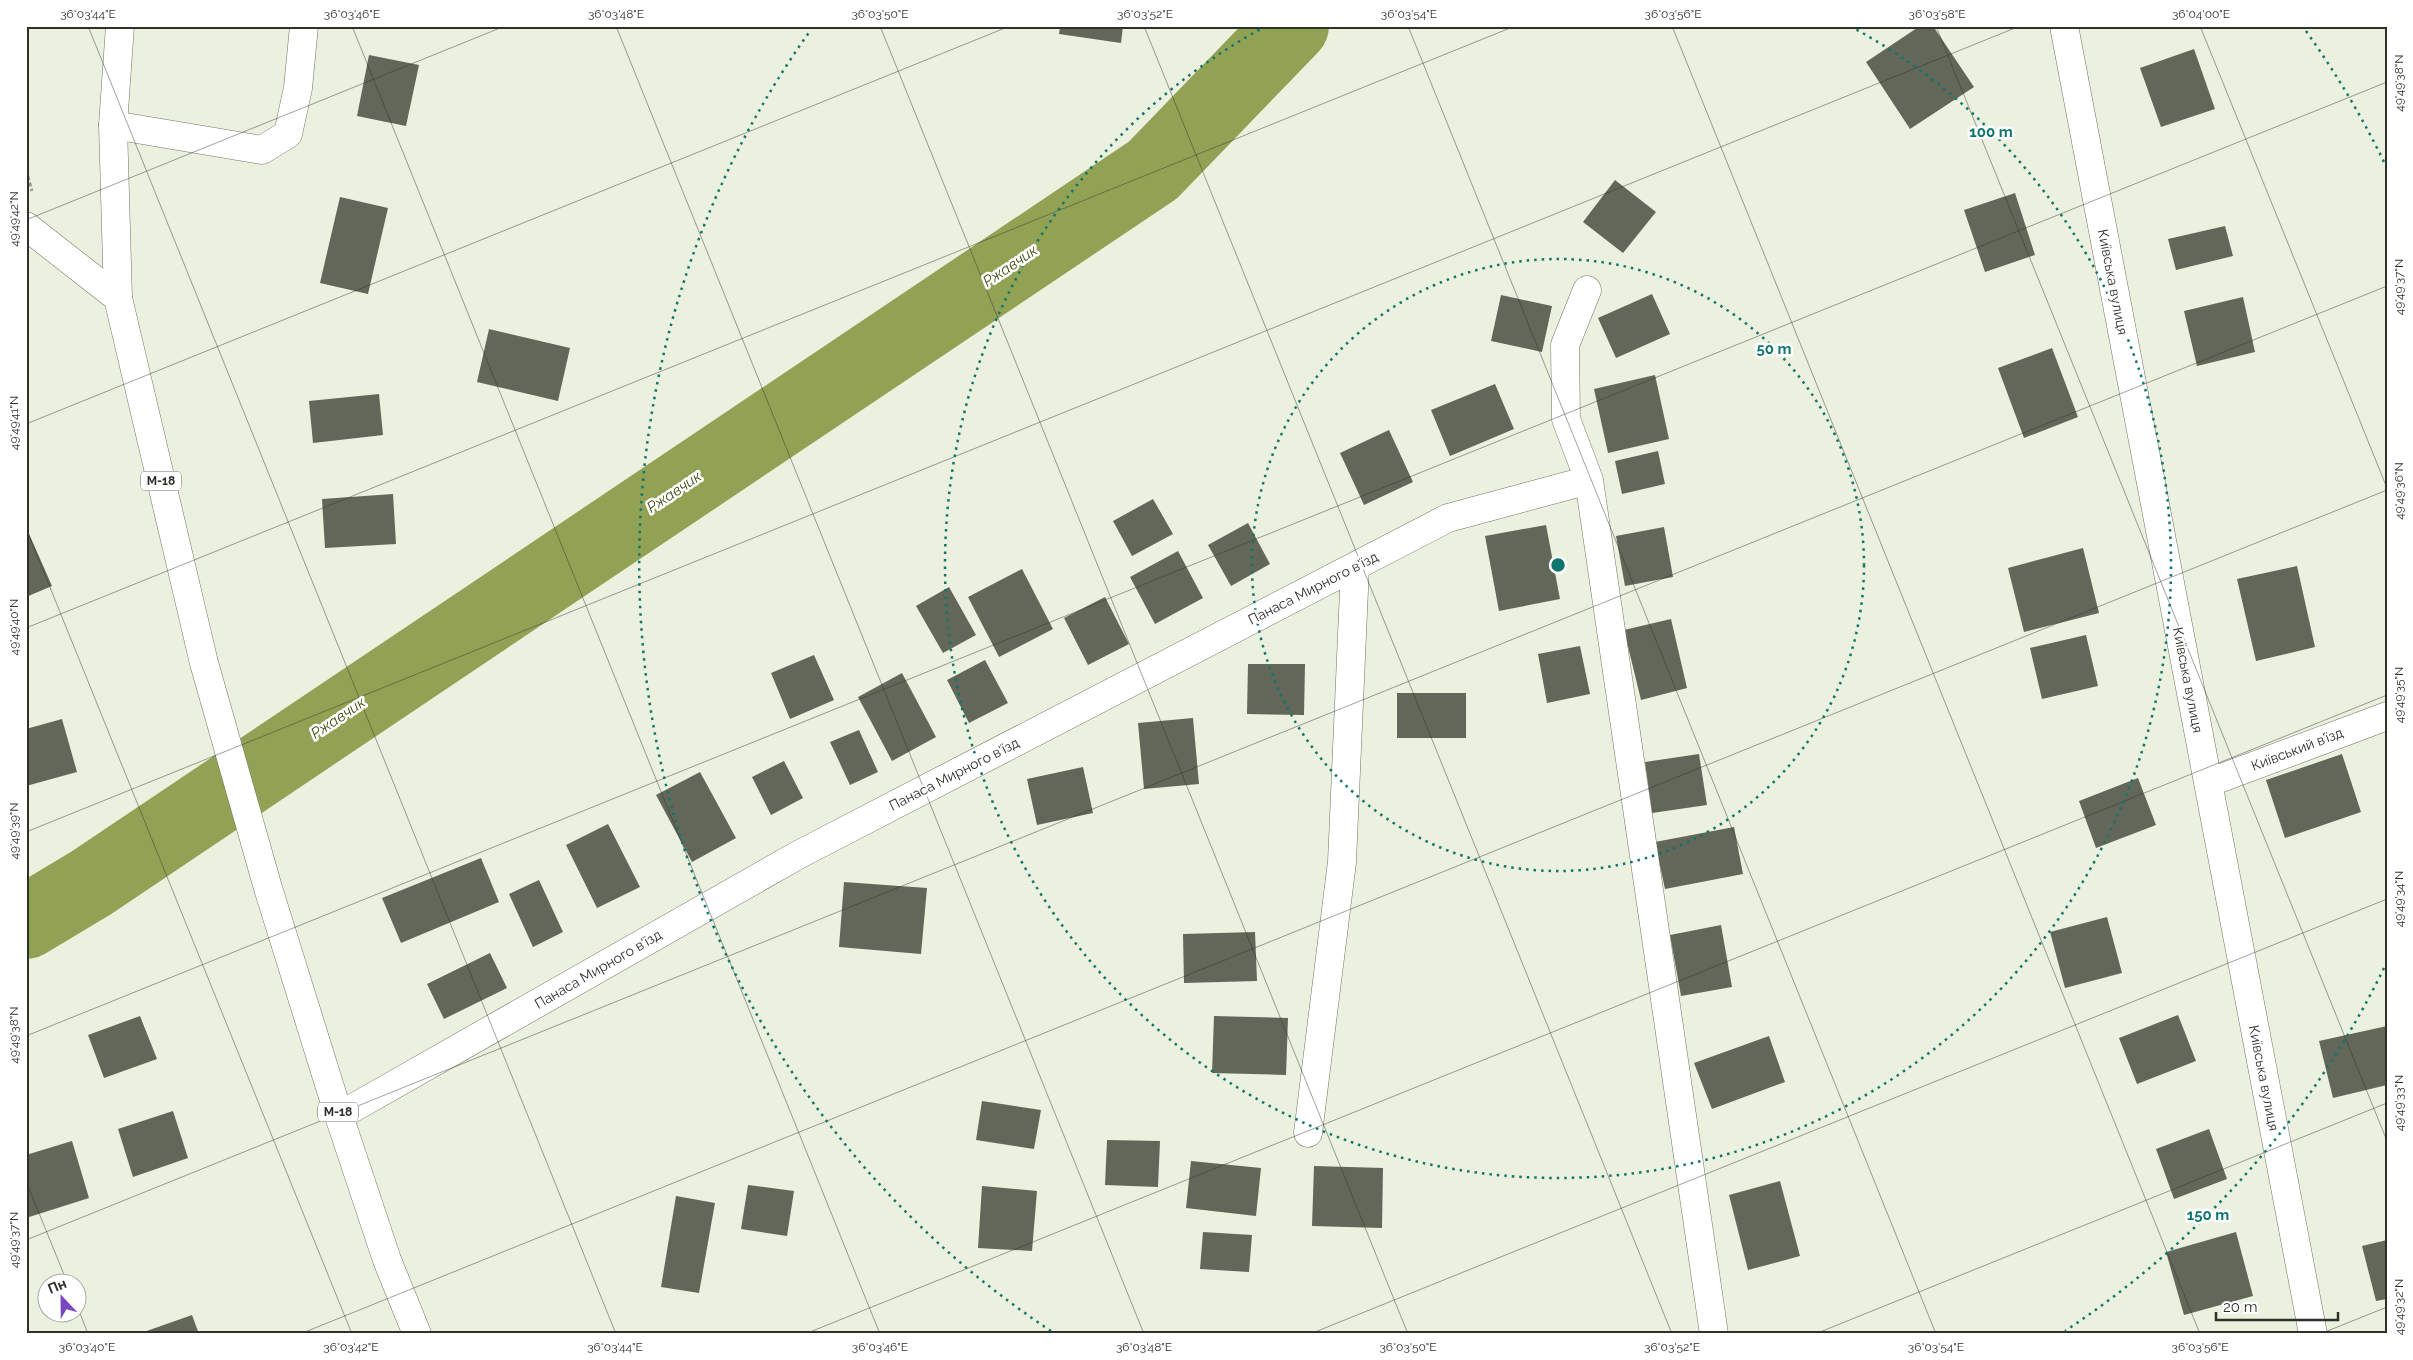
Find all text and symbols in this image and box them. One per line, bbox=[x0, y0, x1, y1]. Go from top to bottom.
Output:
text: 36°03'44"E bbox=[60, 7, 116, 21]
text: 36°03'46"E bbox=[324, 7, 380, 21]
text: 36°03'48"E bbox=[588, 7, 644, 21]
text: 36°03'50"E bbox=[851, 7, 909, 21]
text: 36°03'52"E bbox=[1117, 7, 1173, 21]
text: 36°03'54"E bbox=[1381, 7, 1437, 21]
text: 36°03'56"E bbox=[1644, 7, 1702, 21]
text: 36°03'58"E bbox=[1909, 7, 1965, 21]
text: 36°04'00"E bbox=[2172, 7, 2230, 21]
text: 49°49'38"N bbox=[2392, 54, 2406, 112]
text: 100 m bbox=[1969, 123, 2013, 141]
text: 49°49'42"N bbox=[7, 191, 21, 247]
street label: Київська вулиця bbox=[2095, 228, 2131, 336]
water label: Ржавчик bbox=[979, 241, 1041, 291]
text: 49°49'37"N bbox=[2392, 259, 2406, 315]
text: 50 m bbox=[1756, 340, 1792, 358]
text: 49°49'41"N bbox=[7, 396, 21, 450]
text: 49°49'36"N bbox=[2392, 462, 2406, 520]
water label: Ржавчик bbox=[643, 467, 705, 517]
road number: М-18 bbox=[141, 472, 181, 491]
street label: Панаса Мирного в'їзд bbox=[1245, 548, 1381, 628]
centre of rings bbox=[1549, 556, 1567, 574]
text: 49°49'40"N bbox=[7, 599, 21, 655]
street label: Київська вулиця bbox=[2170, 626, 2206, 734]
text: 49°49'35"N bbox=[2392, 667, 2406, 723]
water label: Ржавчик bbox=[307, 693, 369, 743]
street label: Київський в’їзд bbox=[2249, 724, 2345, 774]
street label: Панаса Мирного в'їзд bbox=[886, 734, 1022, 814]
text: 49°49'39"N bbox=[7, 803, 21, 859]
text: 49°49'34"N bbox=[2392, 871, 2406, 927]
street label: Панаса Мирного в'їзд bbox=[532, 926, 664, 1012]
text: 49°49'38"N bbox=[7, 1006, 21, 1064]
street label: Київська вулиця bbox=[2246, 1024, 2282, 1132]
text: 49°49'33"N bbox=[2392, 1075, 2406, 1131]
road number: М-18 bbox=[318, 1102, 358, 1122]
text: 150 m bbox=[2187, 1206, 2229, 1224]
text: 49°49'37"N bbox=[7, 1212, 21, 1268]
north arrow bbox=[38, 1272, 88, 1322]
text: Пн bbox=[45, 1275, 69, 1297]
text: 49°49'32"N bbox=[2392, 1279, 2406, 1335]
scale bar bbox=[2216, 1290, 2338, 1322]
text: 20 m bbox=[2223, 1298, 2258, 1316]
text: 36°03'40"E bbox=[59, 1340, 115, 1354]
text: 36°03'42"E bbox=[323, 1340, 379, 1354]
text: 36°03'44"E bbox=[587, 1340, 643, 1354]
text: 36°03'46"E bbox=[852, 1340, 908, 1354]
text: 36°03'48"E bbox=[1116, 1340, 1172, 1354]
text: 36°03'50"E bbox=[1379, 1340, 1437, 1354]
text: 36°03'52"E bbox=[1644, 1340, 1700, 1354]
text: 36°03'54"E bbox=[1908, 1340, 1964, 1354]
text: 36°03'56"E bbox=[2171, 1340, 2229, 1354]

